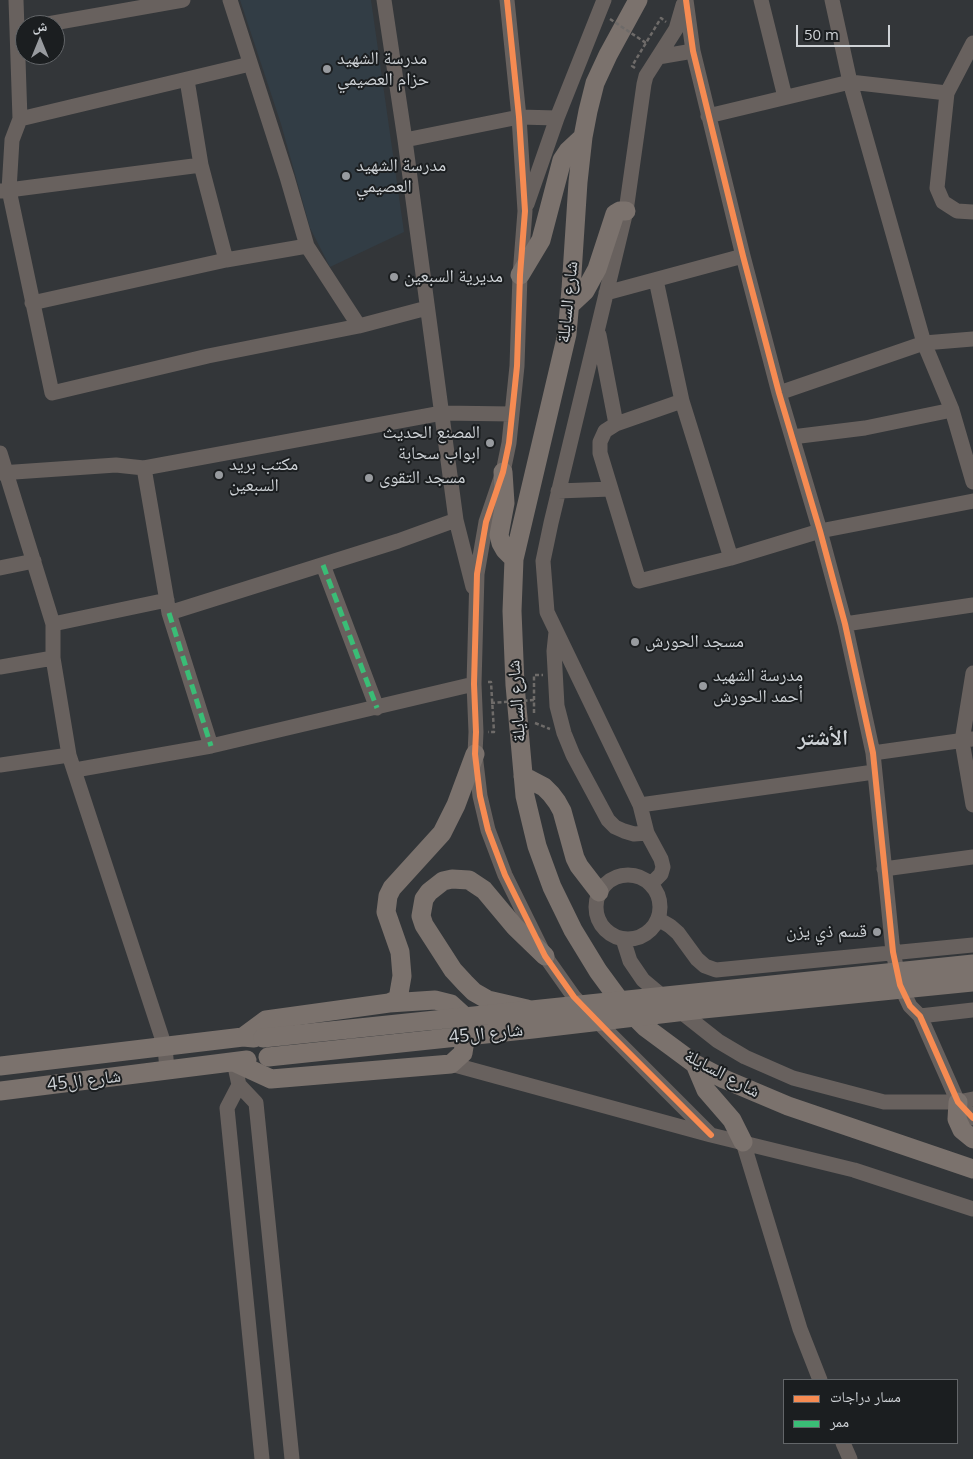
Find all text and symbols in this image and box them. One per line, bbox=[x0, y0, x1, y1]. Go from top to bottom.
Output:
north arrow bbox=[15, 15, 65, 65]
scale bar bbox=[798, 15, 892, 47]
text: ش bbox=[33, 16, 47, 35]
text: 50 m bbox=[804, 24, 839, 44]
place label: مدرسة الشهيد حزام العصيمي bbox=[337, 48, 429, 90]
marker: مدرسة الشهيد حزام العصيمي bbox=[321, 63, 333, 75]
place label: مدرسة الشهيد العصيمي bbox=[356, 155, 446, 198]
marker: مدرسة الشهيد العصيمي bbox=[340, 170, 352, 182]
street label: شارع السايلة bbox=[553, 260, 583, 344]
place label: مديرية السبعين bbox=[404, 266, 503, 288]
marker: مديرية السبعين bbox=[388, 271, 400, 283]
place label: المصنع الحديث ابواب سحابة bbox=[382, 422, 480, 464]
marker: المصنع الحديث ابواب سحابة bbox=[484, 437, 496, 449]
place label: مكتب بريد السبعين bbox=[229, 454, 298, 496]
place label: مسجد التقوى bbox=[379, 467, 465, 489]
marker: مكتب بريد السبعين bbox=[213, 469, 225, 481]
marker: مسجد التقوى bbox=[363, 472, 375, 484]
place label: مسجد الحورش bbox=[645, 631, 744, 653]
marker: مسجد الحورش bbox=[629, 636, 641, 648]
street label: شارع السايلة bbox=[503, 659, 531, 743]
place label: مدرسة الشهيد أحمد الحورش bbox=[713, 665, 803, 708]
marker: مدرسة الشهيد أحمد الحورش bbox=[697, 680, 709, 692]
district label: الأشتر bbox=[798, 726, 848, 752]
place label: قسم ذي يزن bbox=[786, 921, 867, 943]
marker: قسم ذي يزن bbox=[871, 926, 883, 938]
street label: شارع ال45 bbox=[448, 1019, 524, 1049]
street label: شارع السايلة bbox=[681, 1045, 763, 1103]
street label: شارع ال45 bbox=[46, 1066, 122, 1096]
legend bbox=[783, 1379, 958, 1444]
text: مسار دراجات bbox=[830, 1386, 901, 1406]
text: ممر bbox=[830, 1411, 849, 1431]

